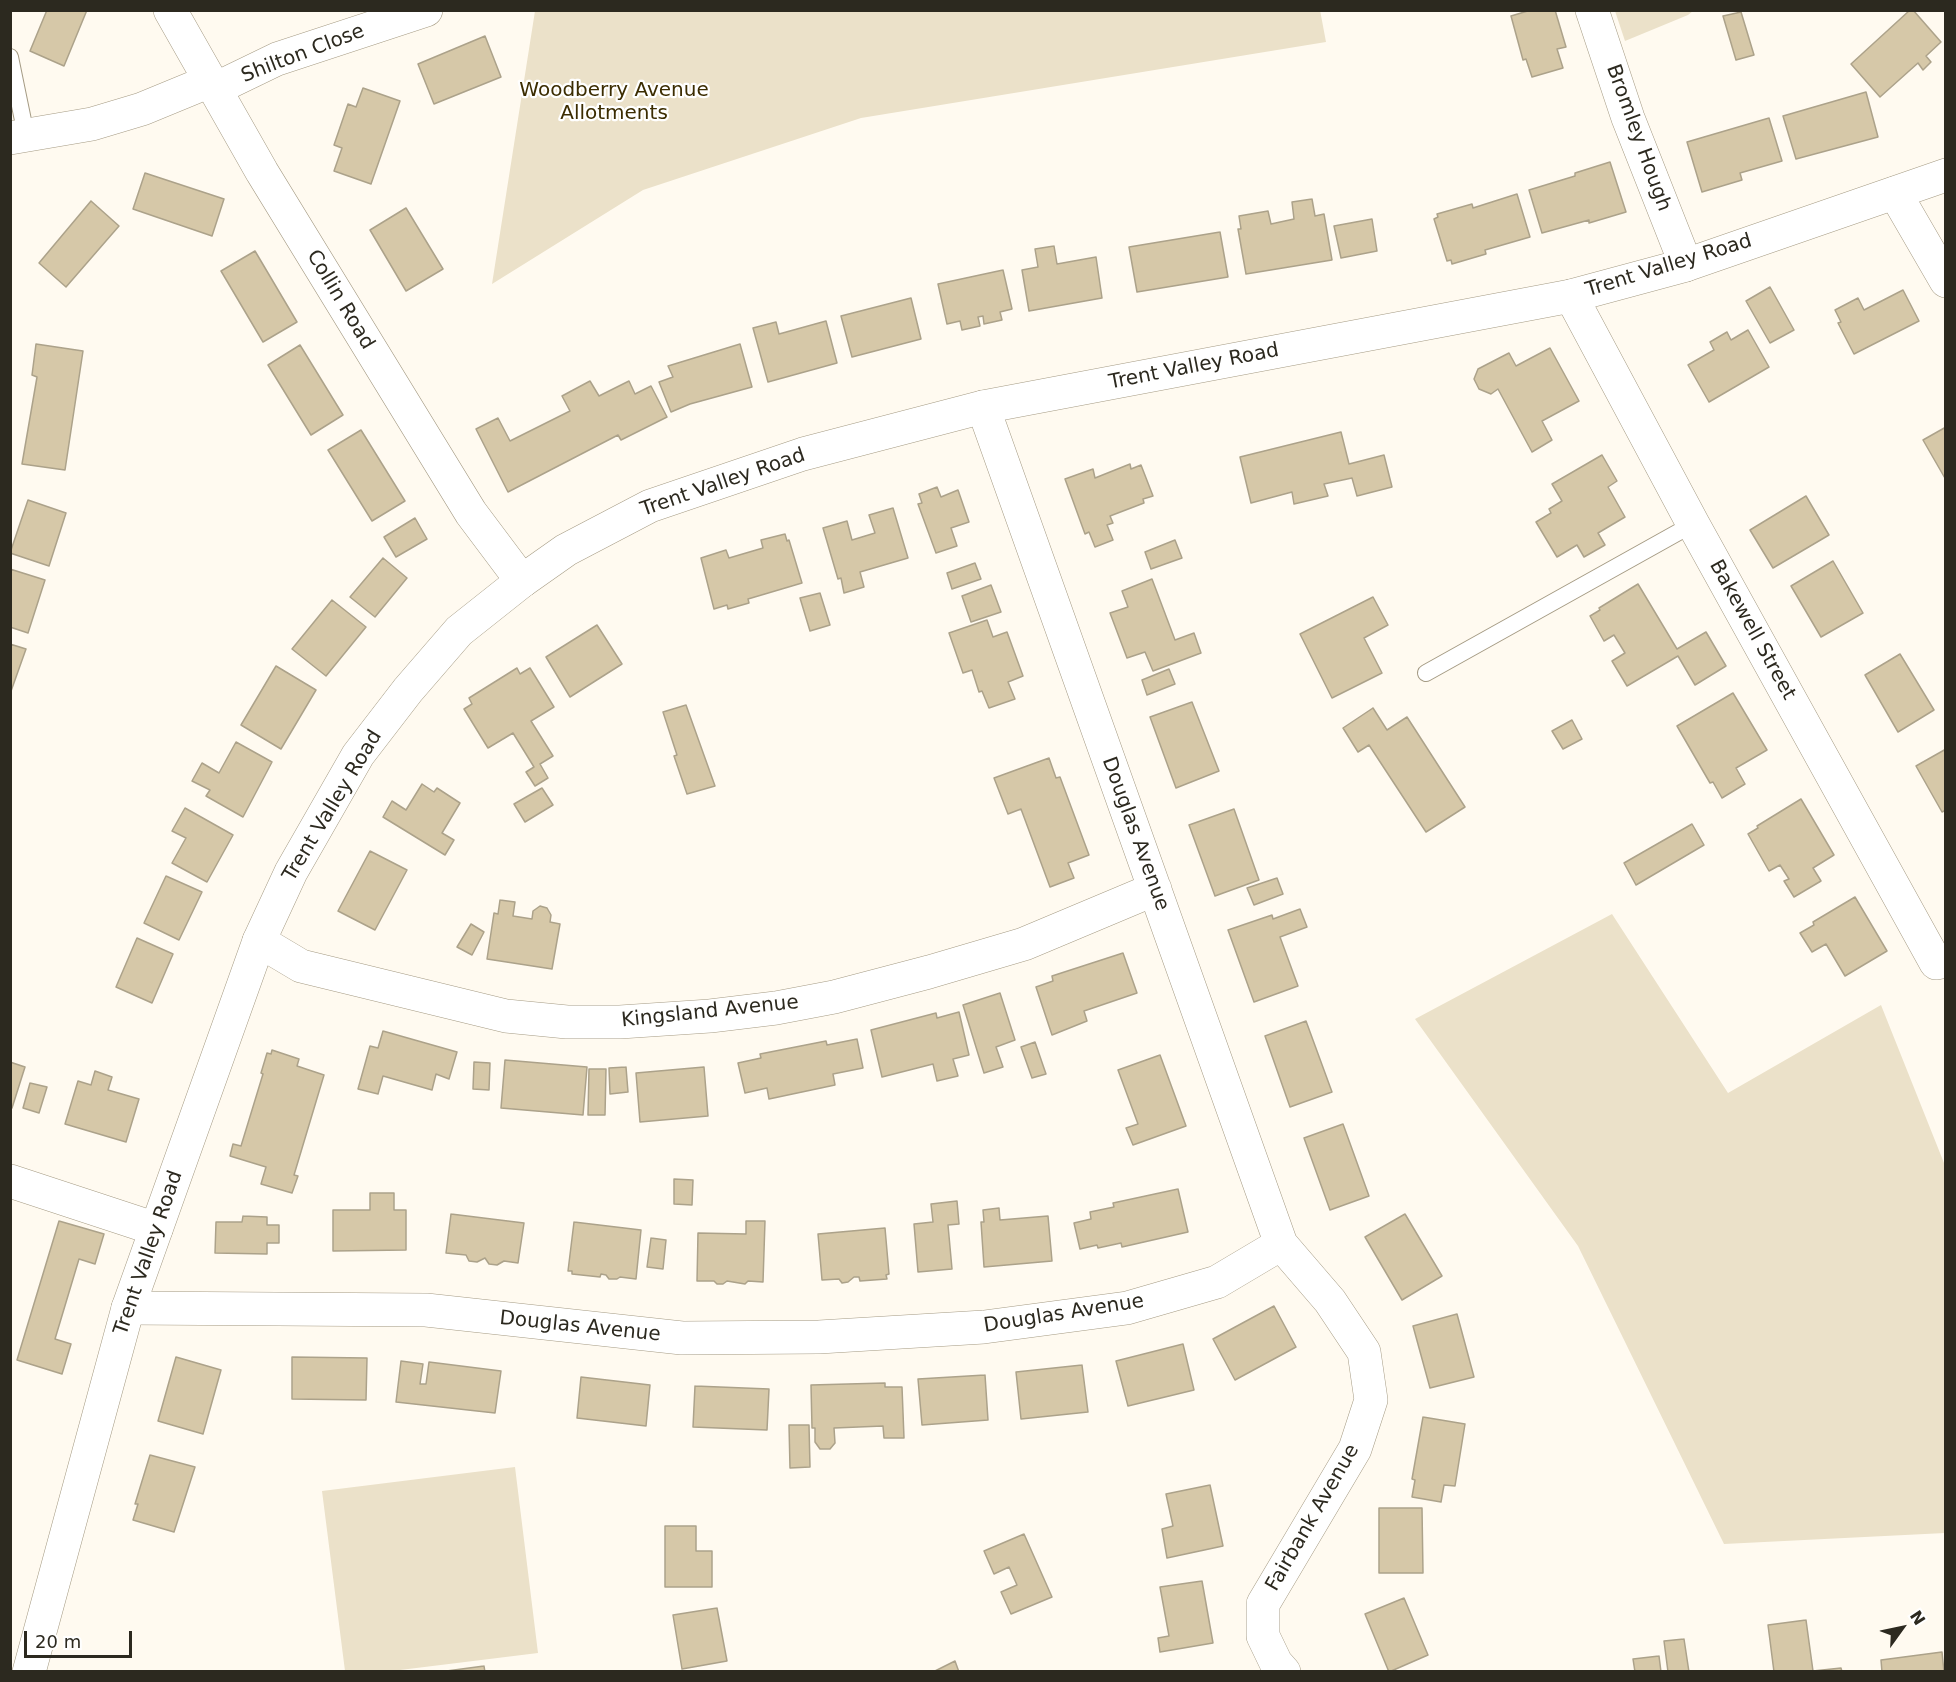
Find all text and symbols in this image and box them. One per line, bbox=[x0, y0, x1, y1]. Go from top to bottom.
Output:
street label: Shilton Close bbox=[238, 19, 368, 89]
street label: Bromley Hough bbox=[1600, 61, 1676, 215]
park label: Woodberry Avenue Allotments bbox=[519, 79, 709, 126]
street label: Trent Valley Road bbox=[1583, 229, 1755, 303]
street label: Collin Road bbox=[301, 246, 379, 354]
street label: Trent Valley Road bbox=[1107, 339, 1281, 395]
street label: Trent Valley Road bbox=[638, 444, 808, 522]
street label: Bakewell Street bbox=[1704, 556, 1800, 704]
street label: Trent Valley Road bbox=[278, 726, 388, 886]
street label: Douglas Avenue bbox=[1096, 754, 1174, 914]
street label: Kingsland Avenue bbox=[620, 991, 800, 1033]
street label: Trent Valley Road bbox=[110, 1168, 188, 1338]
street label: Douglas Avenue bbox=[982, 1289, 1146, 1339]
street label: Douglas Avenue bbox=[498, 1307, 662, 1347]
street label: Fairbank Avenue bbox=[1261, 1440, 1365, 1596]
north arrow bbox=[1872, 1598, 1932, 1658]
text: N bbox=[1906, 1607, 1929, 1629]
scale bar bbox=[27, 1619, 135, 1657]
text: 20 m bbox=[35, 1631, 81, 1652]

